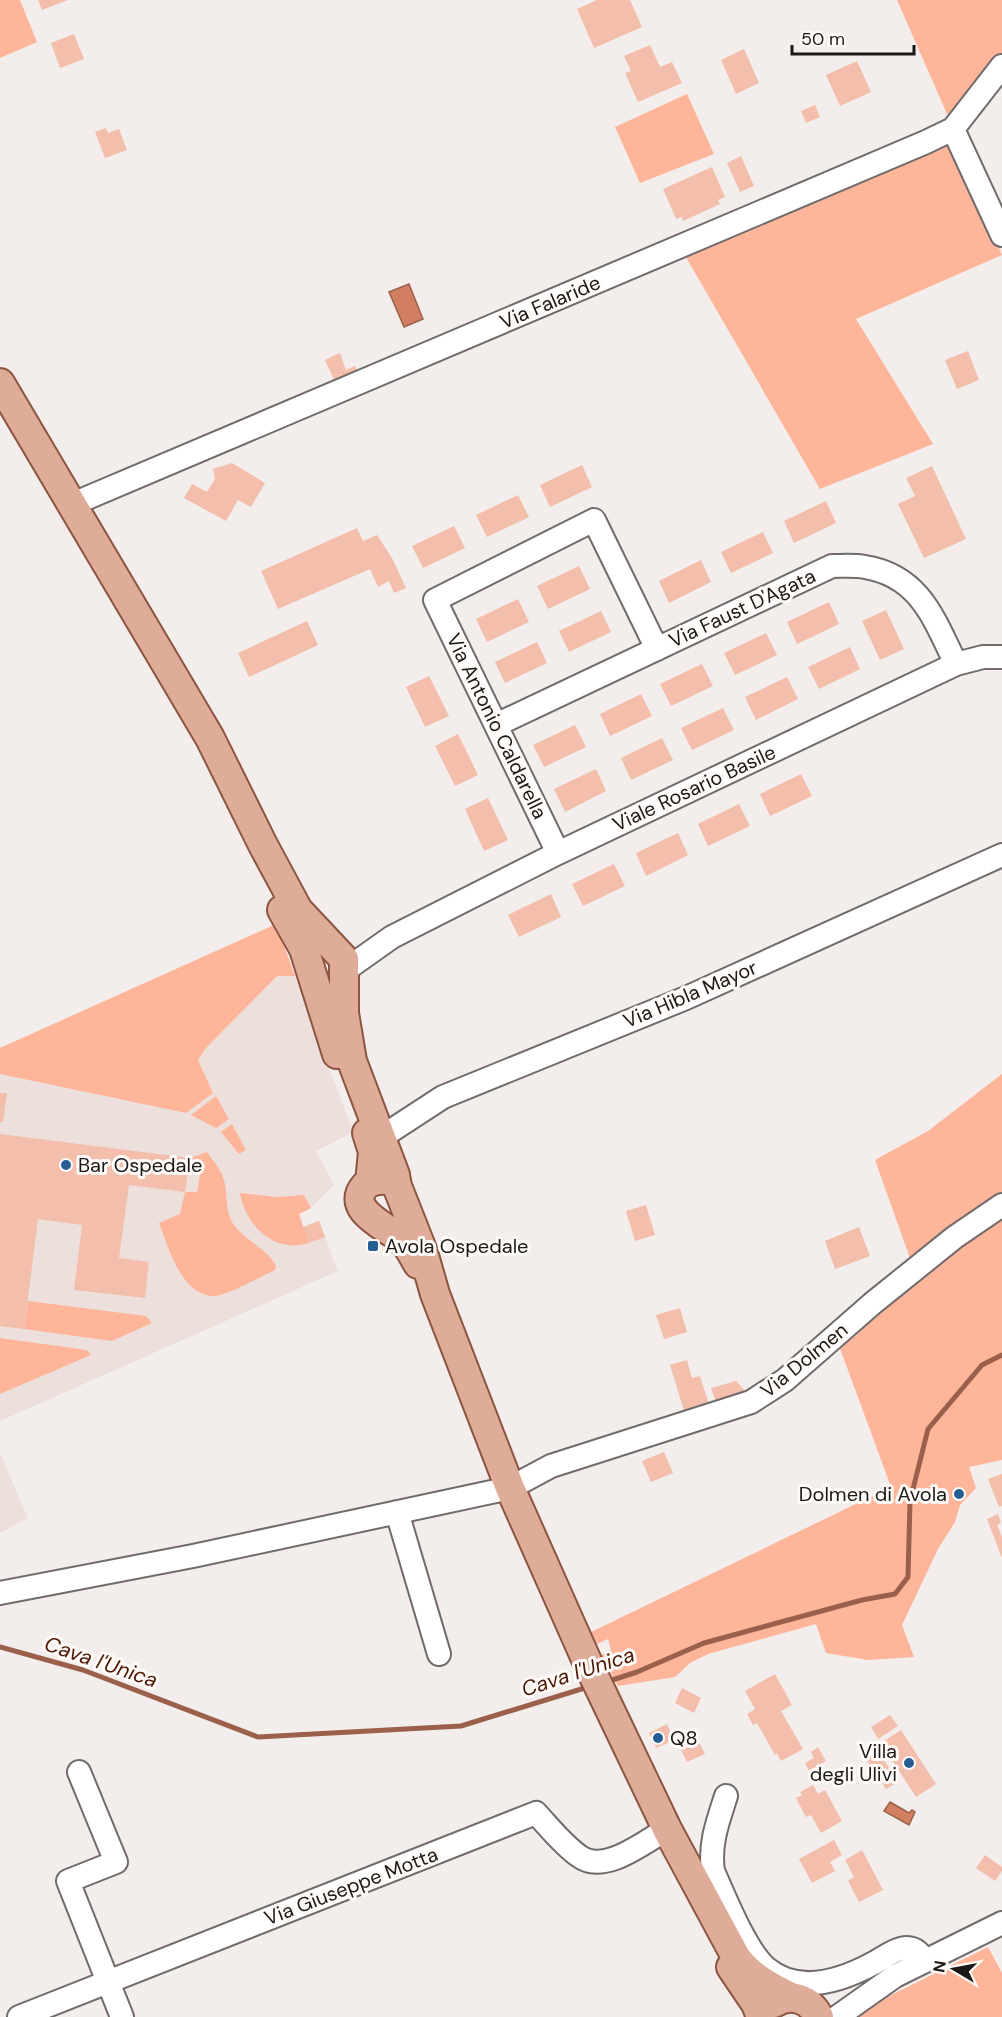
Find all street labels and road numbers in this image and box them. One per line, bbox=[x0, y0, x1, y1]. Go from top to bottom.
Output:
street label: Via Falaride bbox=[496, 269, 604, 335]
street label: Via Faust D'Agata bbox=[664, 563, 820, 653]
street label: Via Antonio Caldarella bbox=[441, 629, 553, 823]
street label: Viale Rosario Basile bbox=[608, 739, 780, 837]
street label: Via Hibla Mayor bbox=[619, 954, 761, 1034]
street label: Via Dolmen bbox=[755, 1317, 853, 1403]
street label: Via Giuseppe Motta bbox=[261, 1841, 441, 1931]

